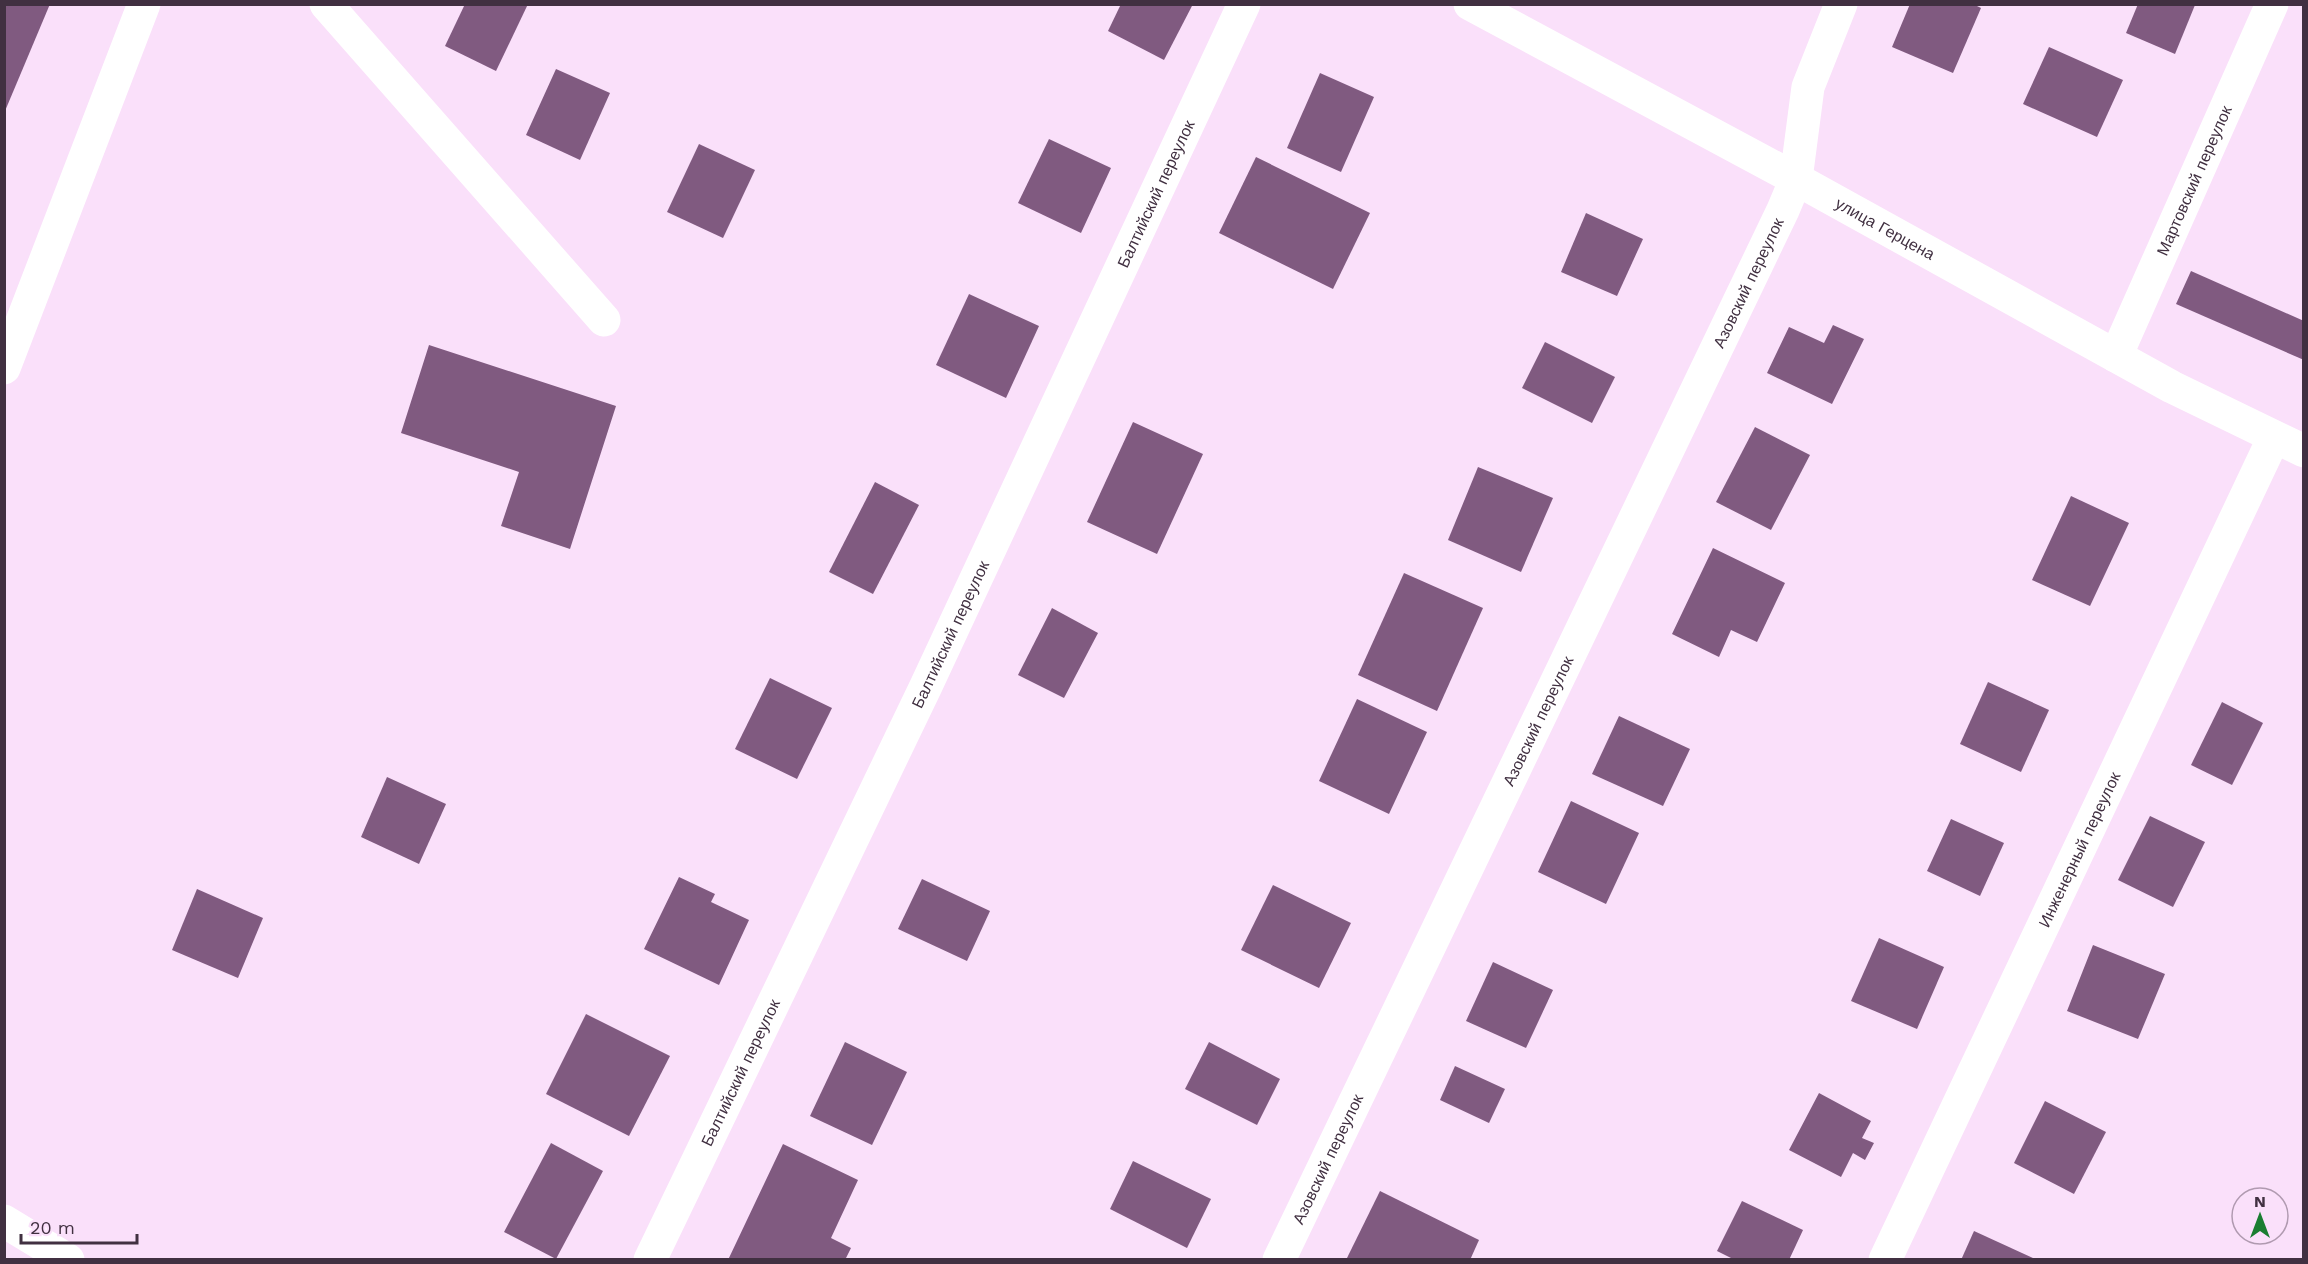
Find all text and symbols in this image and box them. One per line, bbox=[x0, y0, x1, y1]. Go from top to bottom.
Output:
street label: Мартовский переулок bbox=[2152, 102, 2236, 258]
street label: Балтийский переулок bbox=[1113, 116, 1198, 271]
street label: улица Герцена bbox=[1832, 193, 1938, 263]
street label: Азовский переулок bbox=[1709, 214, 1788, 351]
street label: Балтийский переулок bbox=[907, 557, 993, 711]
street label: Азовский переулок bbox=[1499, 652, 1577, 789]
street label: Инженерный переулок bbox=[2034, 768, 2124, 930]
street label: Балтийский переулок bbox=[697, 995, 784, 1149]
street label: Азовский переулок bbox=[1288, 1090, 1367, 1227]
north arrow bbox=[2230, 1186, 2290, 1246]
text: N bbox=[2254, 1192, 2266, 1211]
scale bar bbox=[21, 1207, 136, 1245]
text: 20 m bbox=[30, 1217, 75, 1238]

